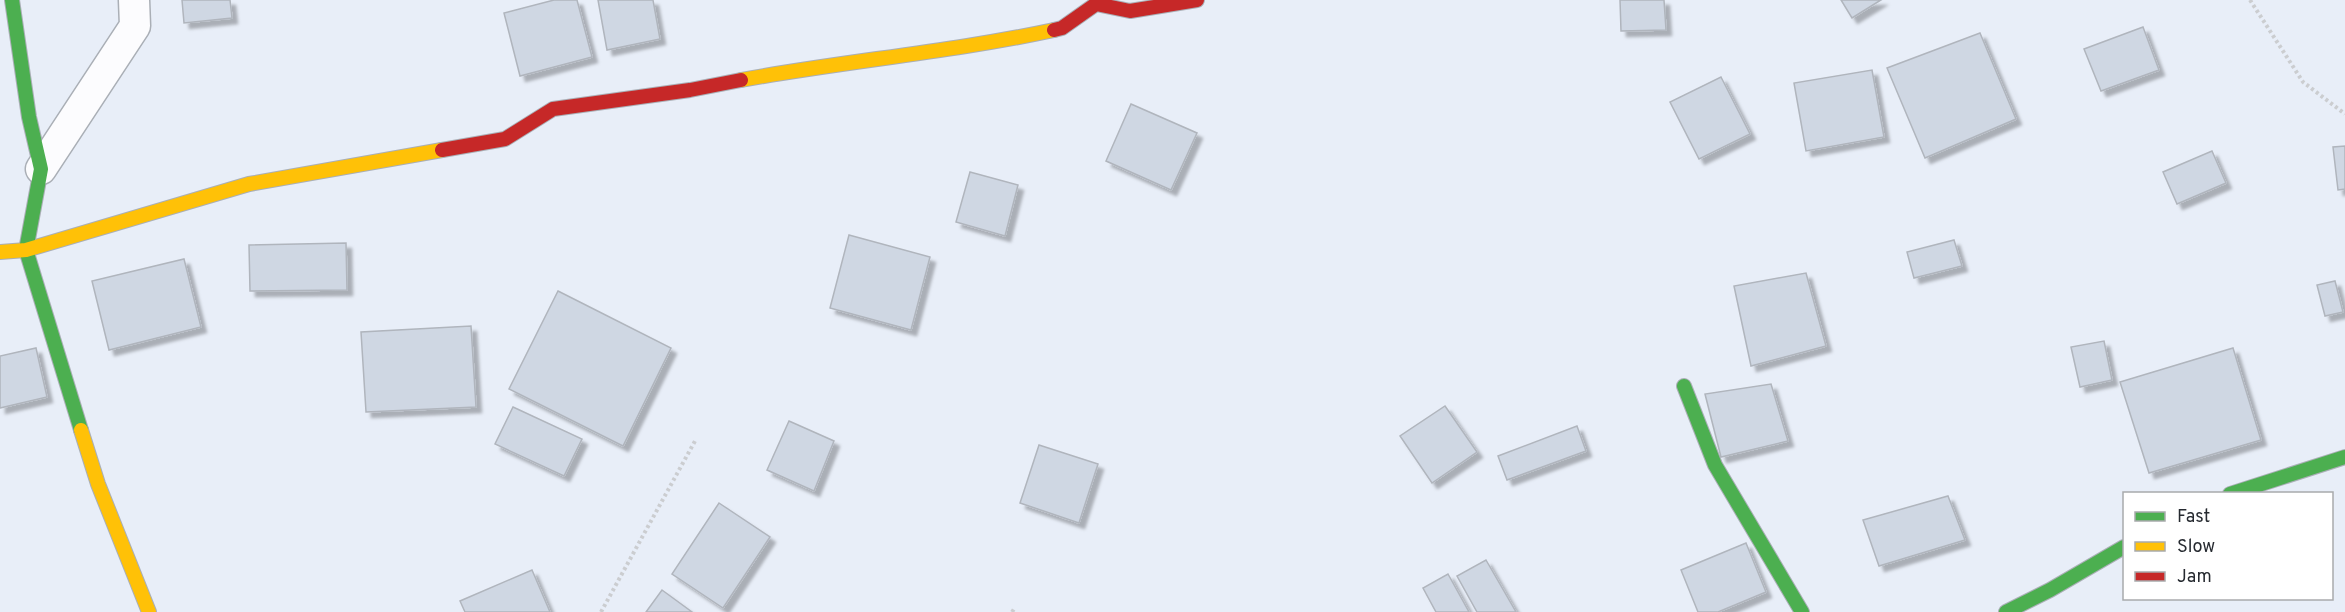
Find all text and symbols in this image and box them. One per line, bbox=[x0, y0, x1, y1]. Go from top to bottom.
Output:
legend bbox=[2123, 492, 2333, 600]
text: Fast bbox=[2177, 506, 2210, 529]
text: Slow bbox=[2177, 536, 2215, 559]
text: Jam bbox=[2177, 566, 2212, 589]

